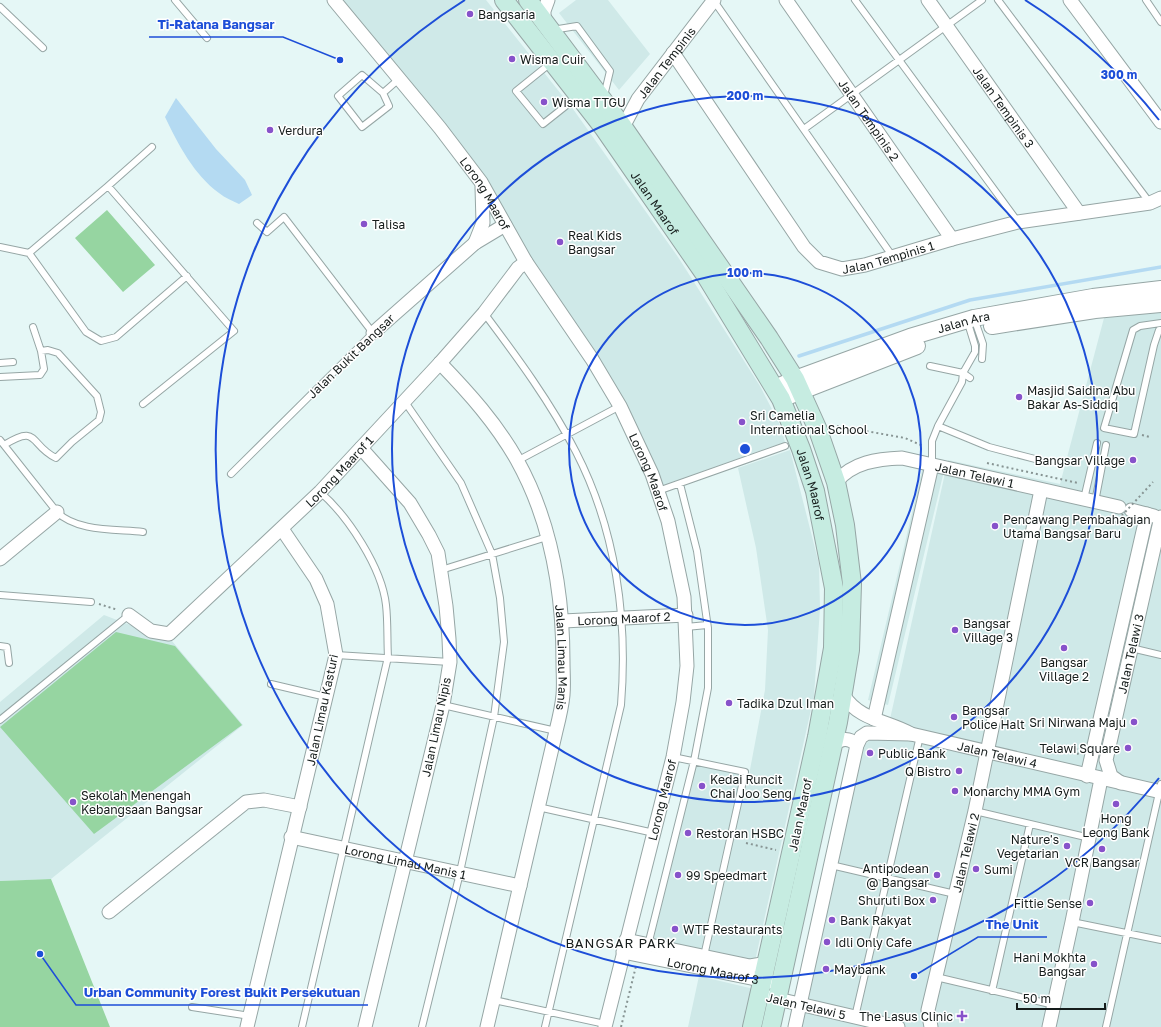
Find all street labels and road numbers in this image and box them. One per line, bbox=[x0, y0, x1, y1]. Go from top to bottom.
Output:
street label: Jalan Tempinis bbox=[634, 24, 698, 101]
street label: Jalan Tempinis 3 bbox=[970, 63, 1038, 150]
street label: Jalan Tempinis 2 bbox=[836, 76, 903, 164]
street label: Lorong Maarof bbox=[457, 154, 514, 233]
street label: Jalan Maarof bbox=[628, 168, 683, 238]
street label: Jalan Tempinis 1 bbox=[841, 237, 936, 276]
street label: Jalan Ara bbox=[935, 308, 991, 336]
street label: Jalan Bukit Bangsar bbox=[304, 310, 398, 401]
street label: Lorong Maarof bbox=[626, 430, 672, 514]
street label: Lorong Maarof 1 bbox=[302, 432, 376, 510]
street label: Jalan Maarof bbox=[794, 446, 828, 522]
street label: Jalan Telawi 1 bbox=[934, 458, 1016, 491]
street label: Jalan Limau Manis bbox=[553, 604, 571, 712]
street label: Lorong Maarof 2 bbox=[577, 608, 671, 628]
street label: Jalan Telawi 3 bbox=[1114, 612, 1146, 695]
street label: Jalan Limau Kasturi bbox=[303, 653, 341, 767]
street label: Jalan Limau Nipis bbox=[418, 676, 454, 778]
street label: Jalan Telawi 4 bbox=[956, 737, 1039, 771]
street label: Lorong Maarof bbox=[645, 757, 680, 842]
street label: Jalan Maarof bbox=[785, 776, 815, 853]
street label: Jalan Telawi 2 bbox=[949, 811, 982, 894]
street label: Lorong Limau Manis 1 bbox=[343, 841, 468, 882]
street label: Lorong Maarof 3 bbox=[666, 954, 760, 987]
street label: Jalan Telawi 5 bbox=[765, 990, 847, 1022]

